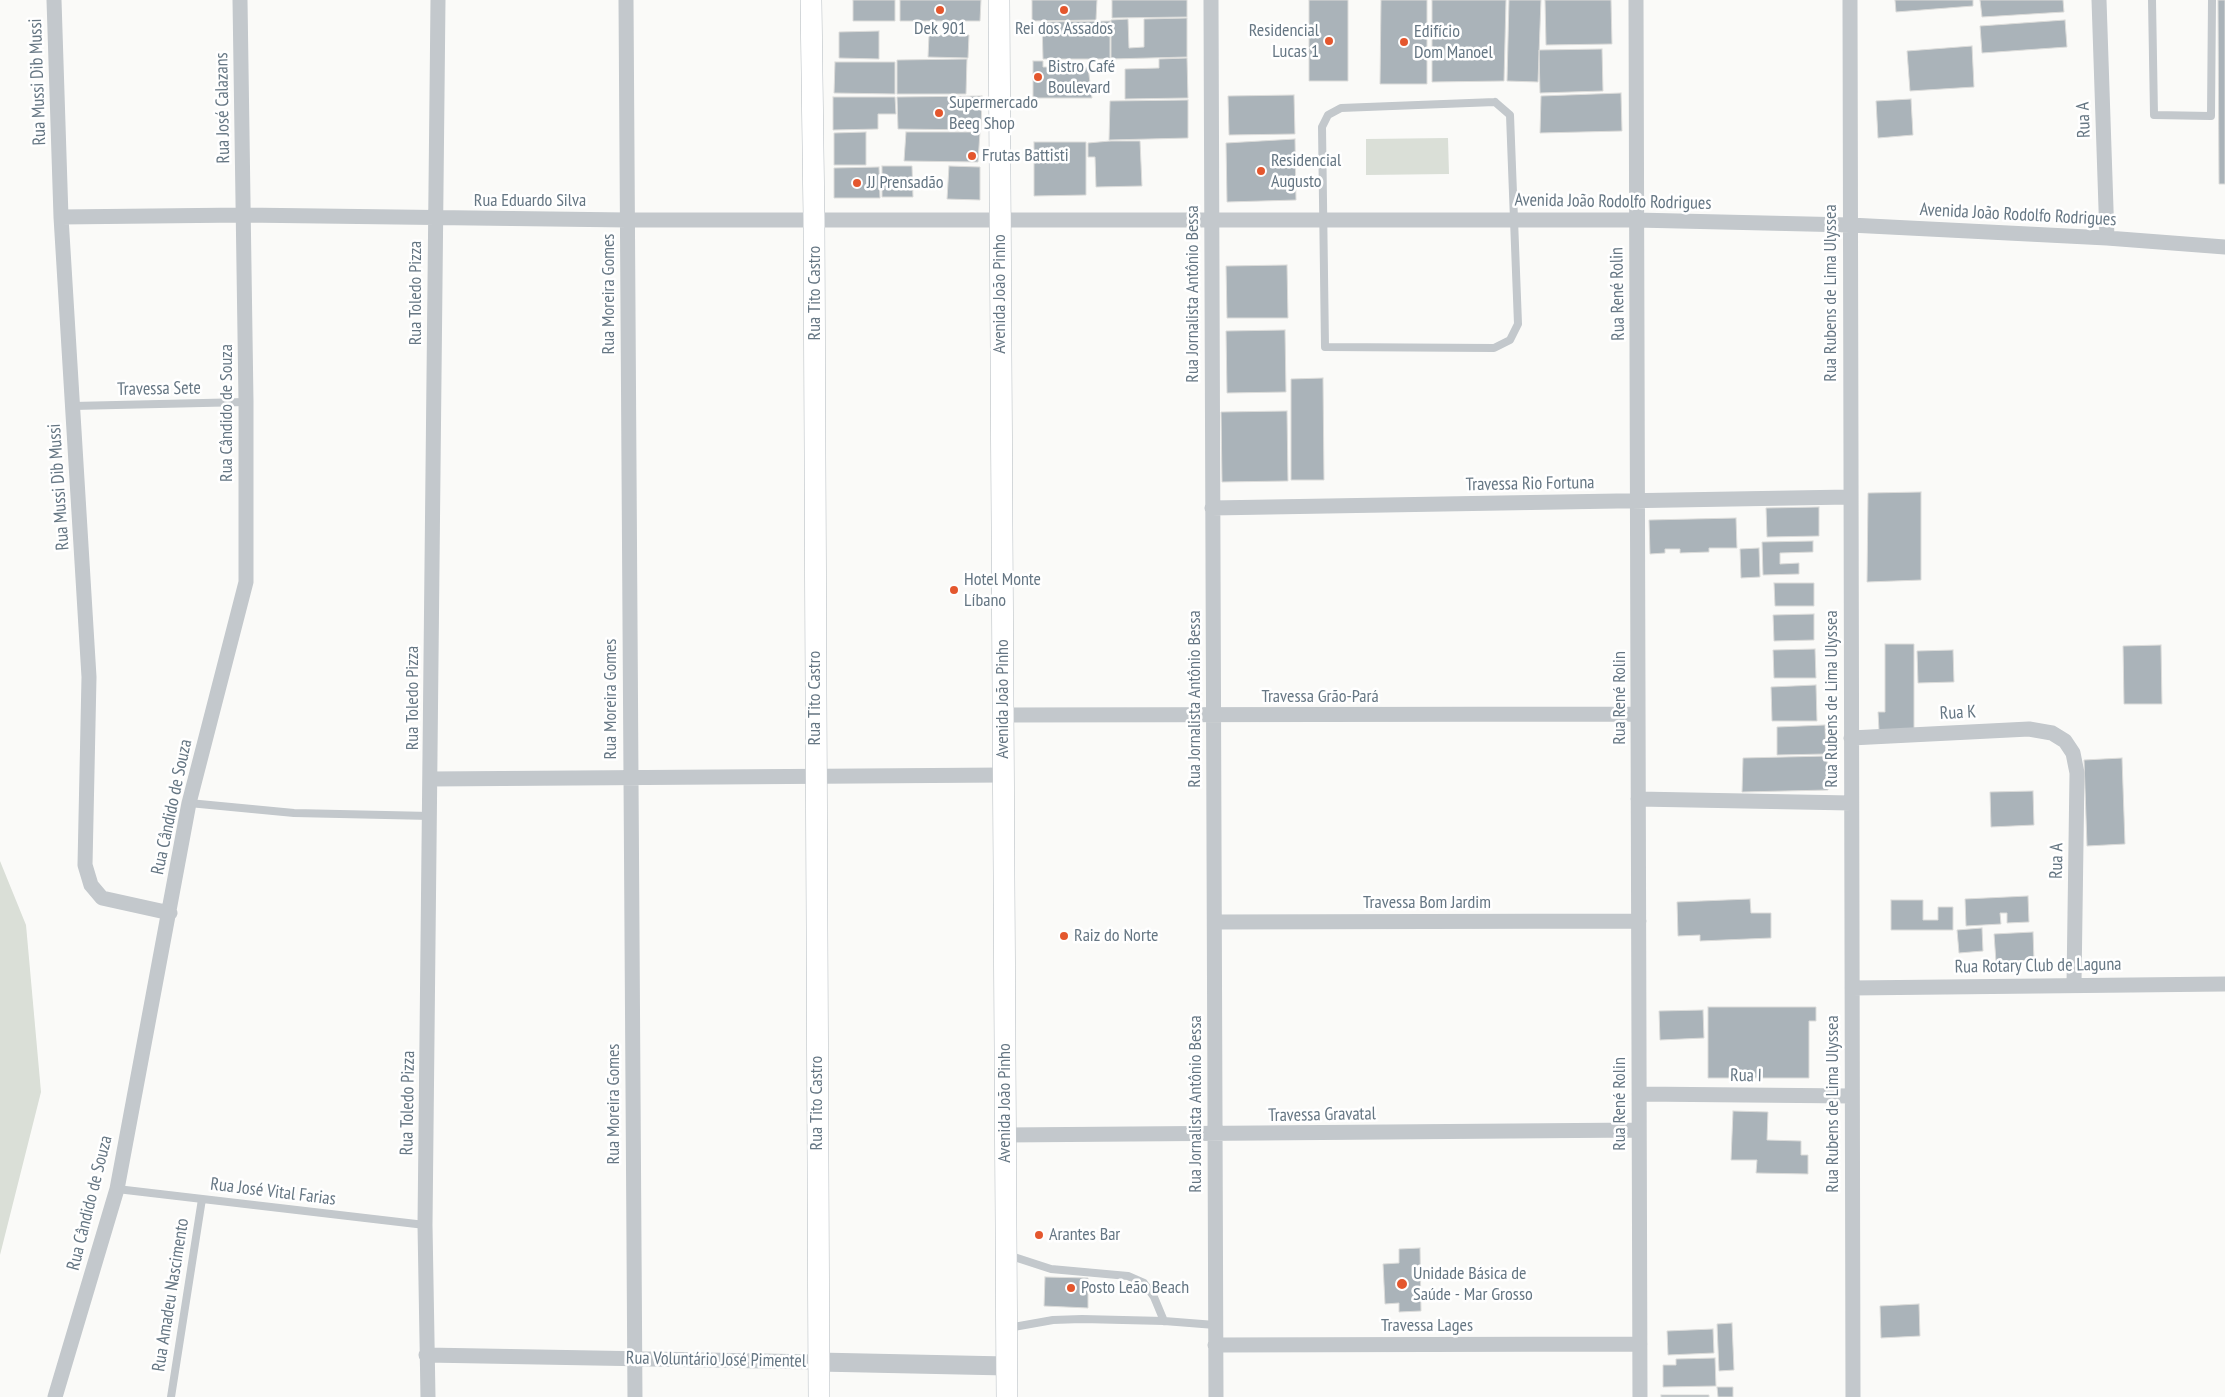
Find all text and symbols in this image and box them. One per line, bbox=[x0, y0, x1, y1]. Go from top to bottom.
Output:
marker: Dek 901 bbox=[934, 4, 946, 16]
marker: Rei dos Assados bbox=[1058, 4, 1070, 16]
street label: Rua Mussi Dib Mussi bbox=[25, 18, 51, 146]
place label: Dek 901 bbox=[914, 18, 966, 40]
place label: Rei dos Assados bbox=[1015, 18, 1113, 40]
place label: Residencial Lucas 1 bbox=[1249, 20, 1319, 62]
place label: Edifício Dom Manoel bbox=[1414, 21, 1493, 64]
marker: Residencial Lucas 1 bbox=[1323, 35, 1335, 47]
marker: Edifício Dom Manoel bbox=[1398, 36, 1410, 48]
street label: Rua José Calazans bbox=[211, 52, 235, 164]
place label: Bistro Café Boulevard bbox=[1048, 56, 1115, 98]
marker: Bistro Café Boulevard bbox=[1032, 71, 1044, 83]
place label: Supermercado Beeg Shop bbox=[949, 92, 1038, 134]
street label: Rua A bbox=[2073, 102, 2095, 138]
marker: Supermercado Beeg Shop bbox=[933, 107, 945, 119]
place label: Frutas Battisti bbox=[982, 145, 1069, 167]
marker: Frutas Battisti bbox=[966, 150, 978, 162]
place label: Residencial Augusto bbox=[1271, 150, 1341, 192]
marker: Residencial Augusto bbox=[1255, 165, 1267, 177]
place label: JJ Prensadão bbox=[867, 172, 943, 194]
marker: JJ Prensadão bbox=[851, 177, 863, 189]
street label: Avenida João Rodolfo Rodrigues bbox=[1514, 189, 1712, 215]
street label: Rua Eduardo Silva bbox=[474, 190, 586, 212]
street label: Avenida João Rodolfo Rodrigues bbox=[1919, 199, 2117, 231]
street label: Rua Rubens de Lima Ulyssea bbox=[1820, 204, 1842, 382]
street label: Rua Jornalista Antônio Bessa bbox=[1182, 205, 1204, 383]
street label: Rua Moreira Gomes bbox=[598, 234, 620, 354]
street label: Avenida João Pinho bbox=[989, 234, 1011, 354]
street label: Rua Toledo Pizza bbox=[405, 241, 427, 345]
street label: Rua Tito Castro bbox=[804, 246, 826, 340]
street label: Rua René Rolin bbox=[1606, 247, 1630, 341]
street label: Rua Cândido de Souza bbox=[216, 344, 238, 482]
street label: Travessa Sete bbox=[117, 377, 201, 401]
street label: Rua Mussi Dib Mussi bbox=[44, 423, 74, 551]
street label: Travessa Rio Fortuna bbox=[1465, 472, 1595, 496]
place label: Hotel Monte Líbano bbox=[964, 569, 1041, 612]
marker: Hotel Monte Líbano bbox=[948, 584, 960, 596]
street label: Rua Jornalista Antônio Bessa bbox=[1184, 610, 1206, 788]
street label: Rua Rubens de Lima Ulyssea bbox=[1821, 610, 1843, 788]
street label: Rua Moreira Gomes bbox=[600, 639, 622, 759]
street label: Avenida João Pinho bbox=[992, 639, 1014, 759]
street label: Rua Toledo Pizza bbox=[402, 646, 424, 750]
street label: Rua Tito Castro bbox=[804, 651, 826, 745]
street label: Rua René Rolin bbox=[1609, 651, 1631, 745]
street label: Travessa Grão-Pará bbox=[1261, 686, 1379, 708]
street label: Rua K bbox=[1939, 701, 1977, 725]
street label: Rua Cândido de Souza bbox=[147, 737, 197, 877]
street label: Rua A bbox=[2046, 843, 2068, 879]
street label: Travessa Bom Jardim bbox=[1363, 892, 1491, 914]
place label: Raiz do Norte bbox=[1074, 925, 1158, 947]
marker: Raiz do Norte bbox=[1058, 930, 1070, 942]
street label: Rua Rotary Club de Laguna bbox=[1954, 954, 2122, 978]
street label: Rua Jornalista Antônio Bessa bbox=[1185, 1015, 1207, 1193]
street label: Rua Rubens de Lima Ulyssea bbox=[1822, 1015, 1844, 1193]
street label: Avenida João Pinho bbox=[994, 1043, 1016, 1163]
street label: Rua Moreira Gomes bbox=[603, 1044, 625, 1164]
street label: Rua Toledo Pizza bbox=[396, 1051, 420, 1155]
street label: Rua Tito Castro bbox=[806, 1056, 828, 1150]
street label: Rua René Rolin bbox=[1609, 1057, 1631, 1151]
street label: Rua I bbox=[1730, 1065, 1762, 1087]
street label: Travessa Gravatal bbox=[1268, 1103, 1376, 1127]
street label: Rua Cândido de Souza bbox=[63, 1133, 117, 1273]
street label: Rua José Vital Farias bbox=[209, 1174, 337, 1210]
street label: Rua Amadeu Nascimento bbox=[148, 1217, 194, 1373]
place label: Arantes Bar bbox=[1049, 1224, 1120, 1246]
marker: Arantes Bar bbox=[1033, 1229, 1045, 1241]
place label: Unidade Básica de Saúde - Mar Grosso bbox=[1413, 1263, 1533, 1306]
place label: Posto Leão Beach bbox=[1081, 1277, 1189, 1299]
marker: Unidade Básica de Saúde - Mar Grosso bbox=[1395, 1277, 1409, 1291]
marker: Posto Leão Beach bbox=[1065, 1282, 1077, 1294]
street label: Travessa Lages bbox=[1381, 1315, 1473, 1337]
street label: Rua Voluntário José Pimentel bbox=[626, 1348, 806, 1372]

